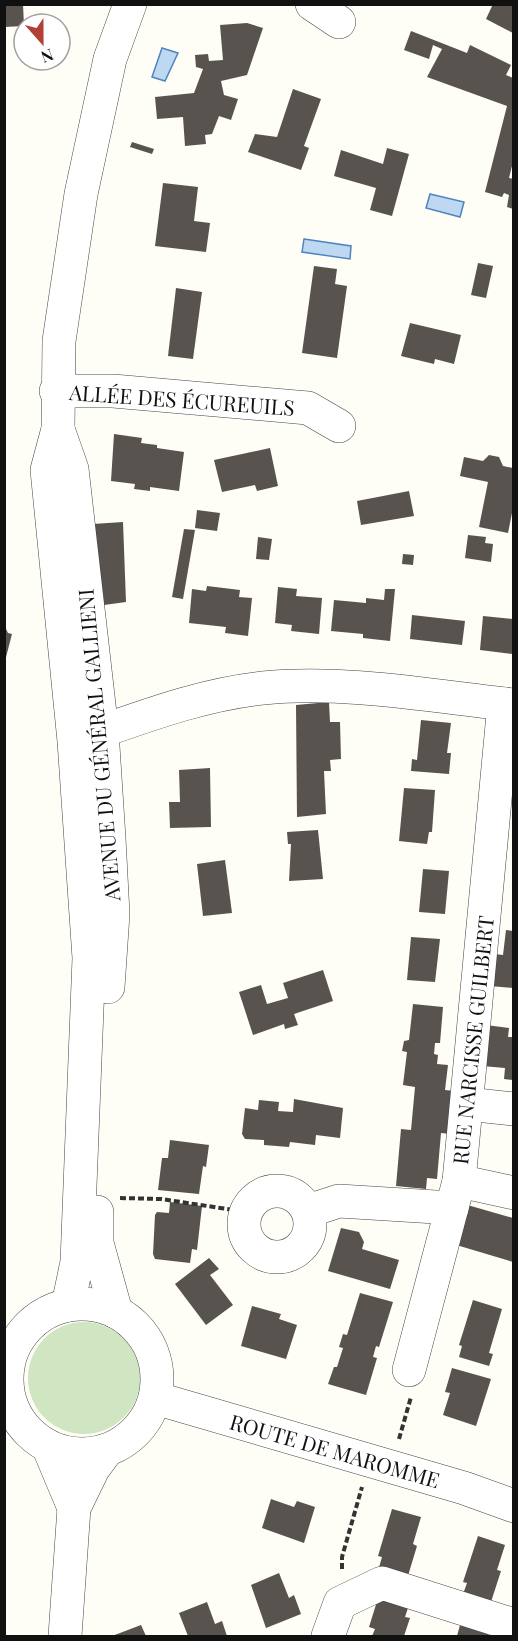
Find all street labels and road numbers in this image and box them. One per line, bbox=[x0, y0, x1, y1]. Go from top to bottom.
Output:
street label: ALLÉE DES ÉCUREUILS bbox=[67, 377, 296, 421]
street label: AVENUE DU GÉNÉRAL GALLIENI bbox=[70, 588, 126, 903]
street label: RUE NARCISSE GUILBERT bbox=[445, 914, 499, 1166]
street label: ROUTE DE MAROMME bbox=[227, 1407, 443, 1493]

